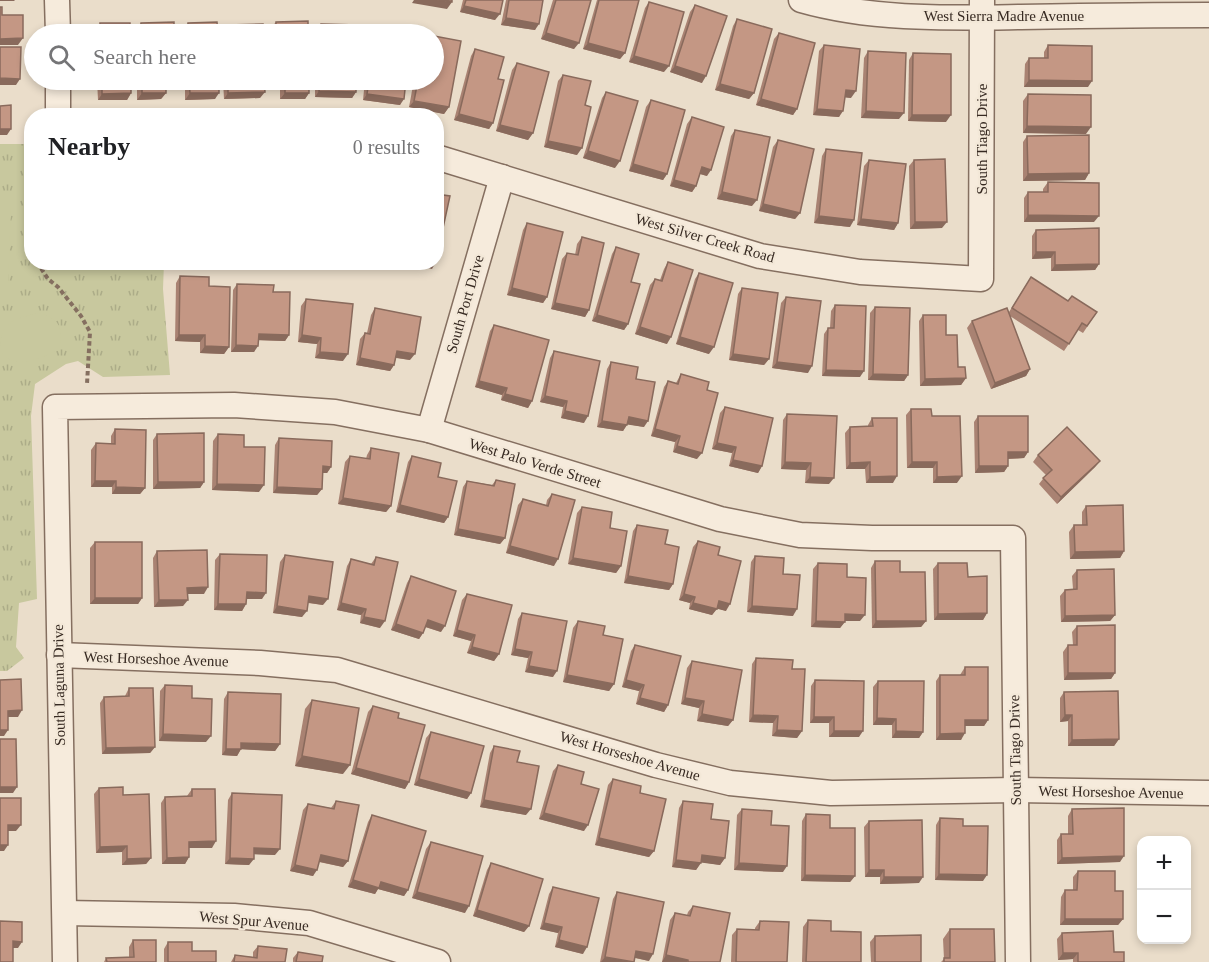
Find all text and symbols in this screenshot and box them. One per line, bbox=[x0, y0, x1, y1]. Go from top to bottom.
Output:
street label: West Sierra Madre Avenue bbox=[924, 8, 1085, 24]
search box bbox=[24, 24, 444, 90]
icon: search bbox=[45, 41, 78, 74]
text: Search here bbox=[93, 44, 196, 69]
street label: South Tiago Drive bbox=[974, 83, 990, 194]
text: Nearby bbox=[48, 132, 130, 161]
text: 0 results bbox=[353, 136, 420, 158]
street label: West Silver Creek Road bbox=[633, 210, 777, 266]
street label: South Port Drive bbox=[443, 253, 487, 355]
street label: West Palo Verde Street bbox=[467, 435, 604, 491]
street label: South Laguna Drive bbox=[50, 624, 68, 746]
street label: West Horseshoe Avenue bbox=[83, 648, 229, 670]
street label: South Tiago Drive bbox=[1006, 694, 1024, 806]
street label: West Horseshoe Avenue bbox=[558, 728, 702, 784]
street label: West Horseshoe Avenue bbox=[1038, 783, 1184, 801]
map controls bbox=[1137, 836, 1191, 944]
button: + bbox=[1137, 836, 1191, 890]
button: − bbox=[1137, 890, 1191, 944]
street label: West Spur Avenue bbox=[198, 908, 310, 934]

